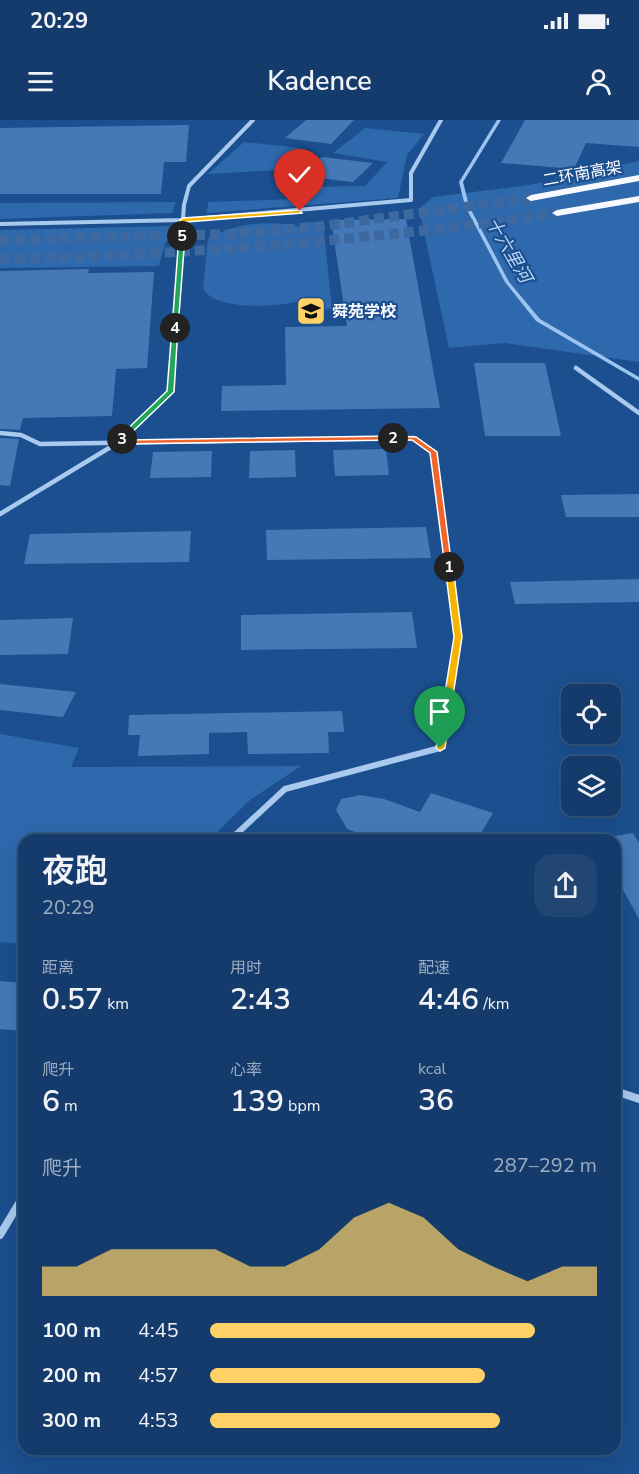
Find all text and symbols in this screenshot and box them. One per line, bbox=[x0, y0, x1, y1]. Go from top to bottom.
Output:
text: 20:29 bbox=[30, 6, 88, 36]
text: Kadence bbox=[267, 63, 372, 100]
icon: menu bbox=[24, 65, 57, 98]
icon: person bbox=[582, 65, 615, 98]
pin bbox=[274, 149, 325, 211]
street label: 二环南高架 bbox=[541, 156, 623, 192]
icon: check bbox=[283, 158, 316, 191]
water label: 十六里河 bbox=[481, 213, 539, 290]
pin: 5 bbox=[167, 221, 197, 251]
text: 5 bbox=[177, 225, 187, 247]
school or university icon: 舜苑学校 bbox=[295, 295, 327, 327]
place label: 舜苑学校 bbox=[332, 301, 397, 323]
pin: 4 bbox=[160, 313, 190, 343]
text: 4 bbox=[170, 317, 180, 339]
pin: 2 bbox=[378, 423, 408, 453]
pin: 3 bbox=[107, 424, 137, 454]
text: 2 bbox=[388, 427, 398, 449]
text: 3 bbox=[117, 428, 127, 450]
pin: 1 bbox=[434, 552, 464, 582]
text: 1 bbox=[444, 556, 454, 578]
map controls bbox=[561, 684, 621, 816]
button: locate bbox=[561, 684, 621, 744]
pin bbox=[414, 686, 465, 748]
icon: arrive bbox=[423, 695, 456, 728]
button: layers bbox=[561, 756, 621, 816]
text: 夜跑 bbox=[42, 849, 108, 894]
button: share bbox=[534, 854, 597, 917]
text: 20:29 bbox=[42, 894, 95, 921]
text: 距离 bbox=[42, 957, 74, 979]
text: 用时 bbox=[230, 957, 262, 979]
text: 配速 bbox=[418, 957, 450, 979]
text: 0.57 bbox=[42, 979, 103, 1020]
text: 2:43 bbox=[230, 979, 291, 1020]
text: 4:46 bbox=[418, 979, 479, 1020]
text: km bbox=[103, 993, 129, 1015]
text: /km bbox=[479, 993, 509, 1015]
text: kcal bbox=[418, 1058, 446, 1080]
text: 爬升 bbox=[42, 1059, 74, 1081]
text: 心率 bbox=[230, 1059, 262, 1081]
text: 36 bbox=[418, 1080, 454, 1121]
text: 6 bbox=[42, 1081, 60, 1122]
text: 139 bbox=[230, 1081, 284, 1122]
text: m bbox=[60, 1095, 78, 1117]
text: bpm bbox=[284, 1095, 320, 1117]
text: 287–292 m bbox=[493, 1152, 597, 1179]
text: 爬升 bbox=[42, 1155, 82, 1182]
text: 100 m bbox=[42, 1317, 101, 1344]
text: 4:45 bbox=[138, 1317, 179, 1344]
text: 200 m bbox=[42, 1362, 101, 1389]
text: 4:57 bbox=[138, 1362, 179, 1389]
text: 300 m bbox=[42, 1407, 101, 1434]
text: 4:53 bbox=[138, 1407, 179, 1434]

